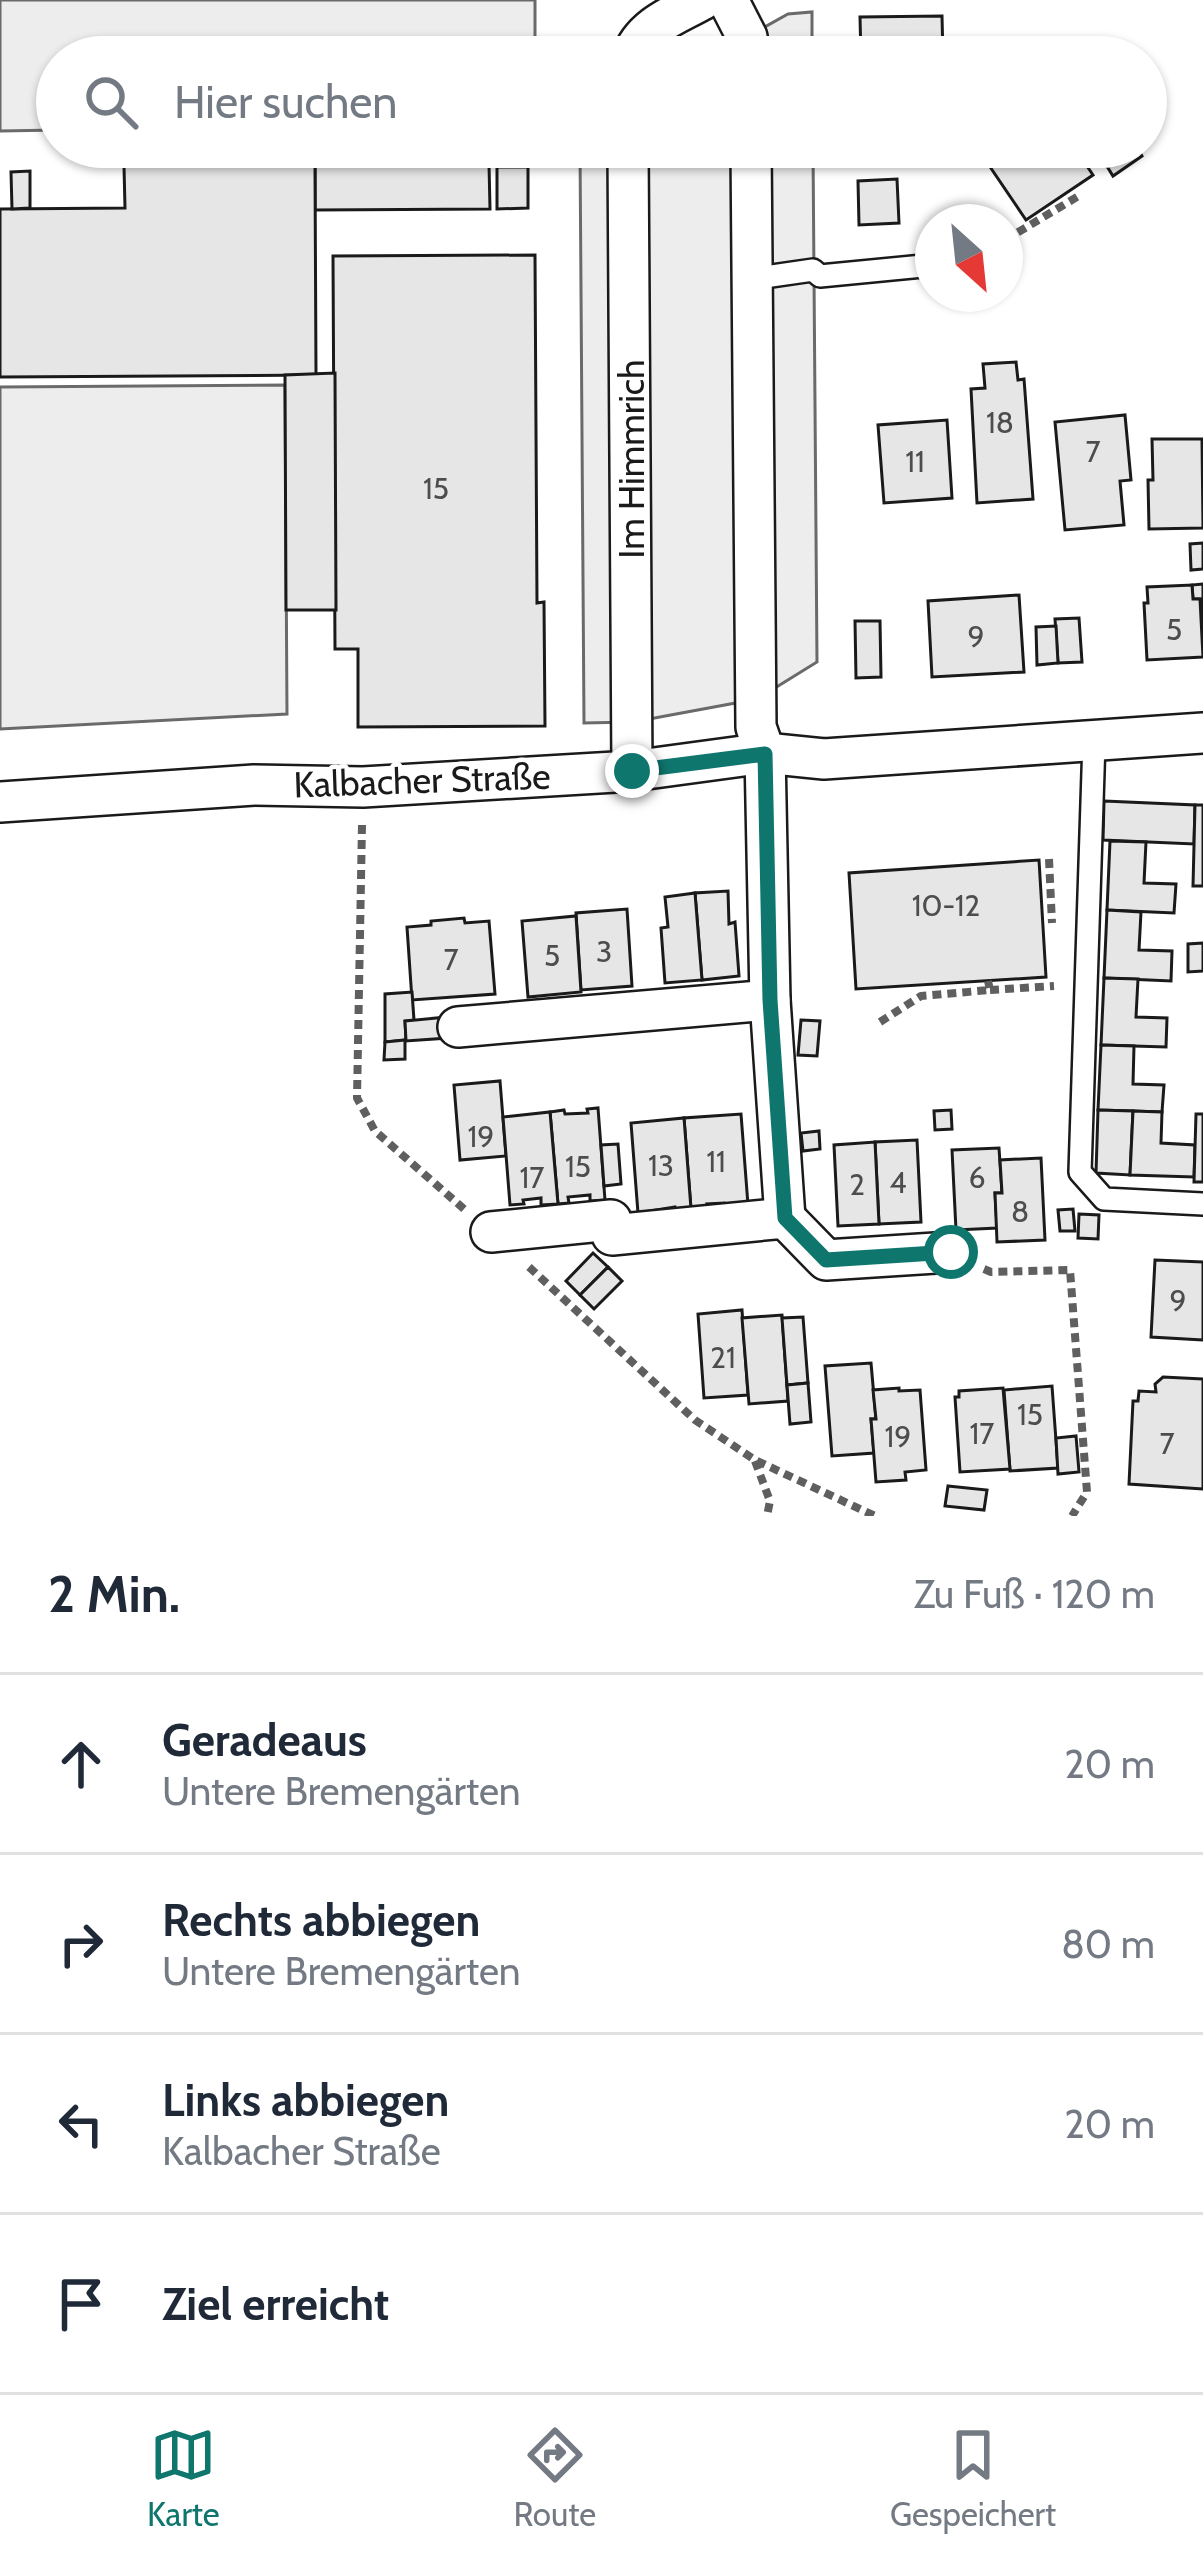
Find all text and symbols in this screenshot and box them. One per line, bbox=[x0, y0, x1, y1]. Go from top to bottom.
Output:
search box bbox=[36, 36, 1167, 168]
icon: search bbox=[78, 69, 144, 135]
text: Hier suchen bbox=[174, 75, 398, 129]
north arrow bbox=[915, 204, 1023, 312]
street label: Im Himmrich bbox=[609, 359, 653, 559]
house number: 18 bbox=[986, 404, 1014, 441]
house number: 7 bbox=[1085, 433, 1101, 470]
house number: 11 bbox=[905, 443, 925, 480]
house number: 15 bbox=[423, 470, 449, 507]
house number: 5 bbox=[1166, 611, 1182, 648]
house number: 9 bbox=[967, 618, 985, 655]
route end bbox=[605, 744, 659, 798]
street label: Kalbacher Straße bbox=[293, 754, 551, 806]
house number: 10-12 bbox=[912, 887, 980, 924]
house number: 3 bbox=[596, 933, 612, 970]
house number: 5 bbox=[544, 937, 560, 974]
house number: 7 bbox=[443, 941, 459, 978]
house number: 19 bbox=[468, 1118, 494, 1155]
house number: 11 bbox=[706, 1143, 726, 1180]
house number: 13 bbox=[648, 1147, 674, 1184]
house number: 15 bbox=[565, 1148, 591, 1185]
house number: 17 bbox=[520, 1159, 544, 1196]
house number: 6 bbox=[968, 1159, 986, 1196]
house number: 4 bbox=[889, 1164, 907, 1201]
house number: 2 bbox=[849, 1166, 865, 1203]
house number: 8 bbox=[1011, 1193, 1029, 1230]
route start bbox=[924, 1225, 978, 1279]
house number: 9 bbox=[1169, 1282, 1187, 1319]
house number: 21 bbox=[710, 1339, 736, 1376]
house number: 15 bbox=[1017, 1396, 1043, 1433]
house number: 17 bbox=[970, 1415, 994, 1452]
house number: 19 bbox=[885, 1418, 911, 1455]
house number: 7 bbox=[1159, 1425, 1175, 1462]
text: 2 Min. bbox=[48, 1563, 180, 1625]
text: Zu Fuß · 120 m bbox=[914, 1570, 1155, 1618]
text: Geradeaus bbox=[162, 1713, 367, 1767]
icon: ahead bbox=[48, 1731, 114, 1797]
text: 20 m bbox=[1064, 1740, 1155, 1788]
text: Untere Bremengärten bbox=[162, 1767, 521, 1815]
text: Rechts abbiegen bbox=[162, 1893, 480, 1947]
icon: right bbox=[48, 1911, 114, 1977]
text: 80 m bbox=[1061, 1920, 1155, 1968]
text: Untere Bremengärten bbox=[162, 1947, 521, 1995]
text: Links abbiegen bbox=[162, 2073, 449, 2127]
icon: left bbox=[48, 2091, 114, 2157]
text: 20 m bbox=[1064, 2100, 1155, 2148]
text: Kalbacher Straße bbox=[162, 2127, 441, 2175]
icon: arrive bbox=[48, 2271, 114, 2337]
text: Ziel erreicht bbox=[162, 2277, 389, 2331]
tab: Karte bbox=[147, 2422, 220, 2534]
tab: Route bbox=[514, 2422, 596, 2534]
tab: Gespeichert bbox=[890, 2422, 1056, 2534]

